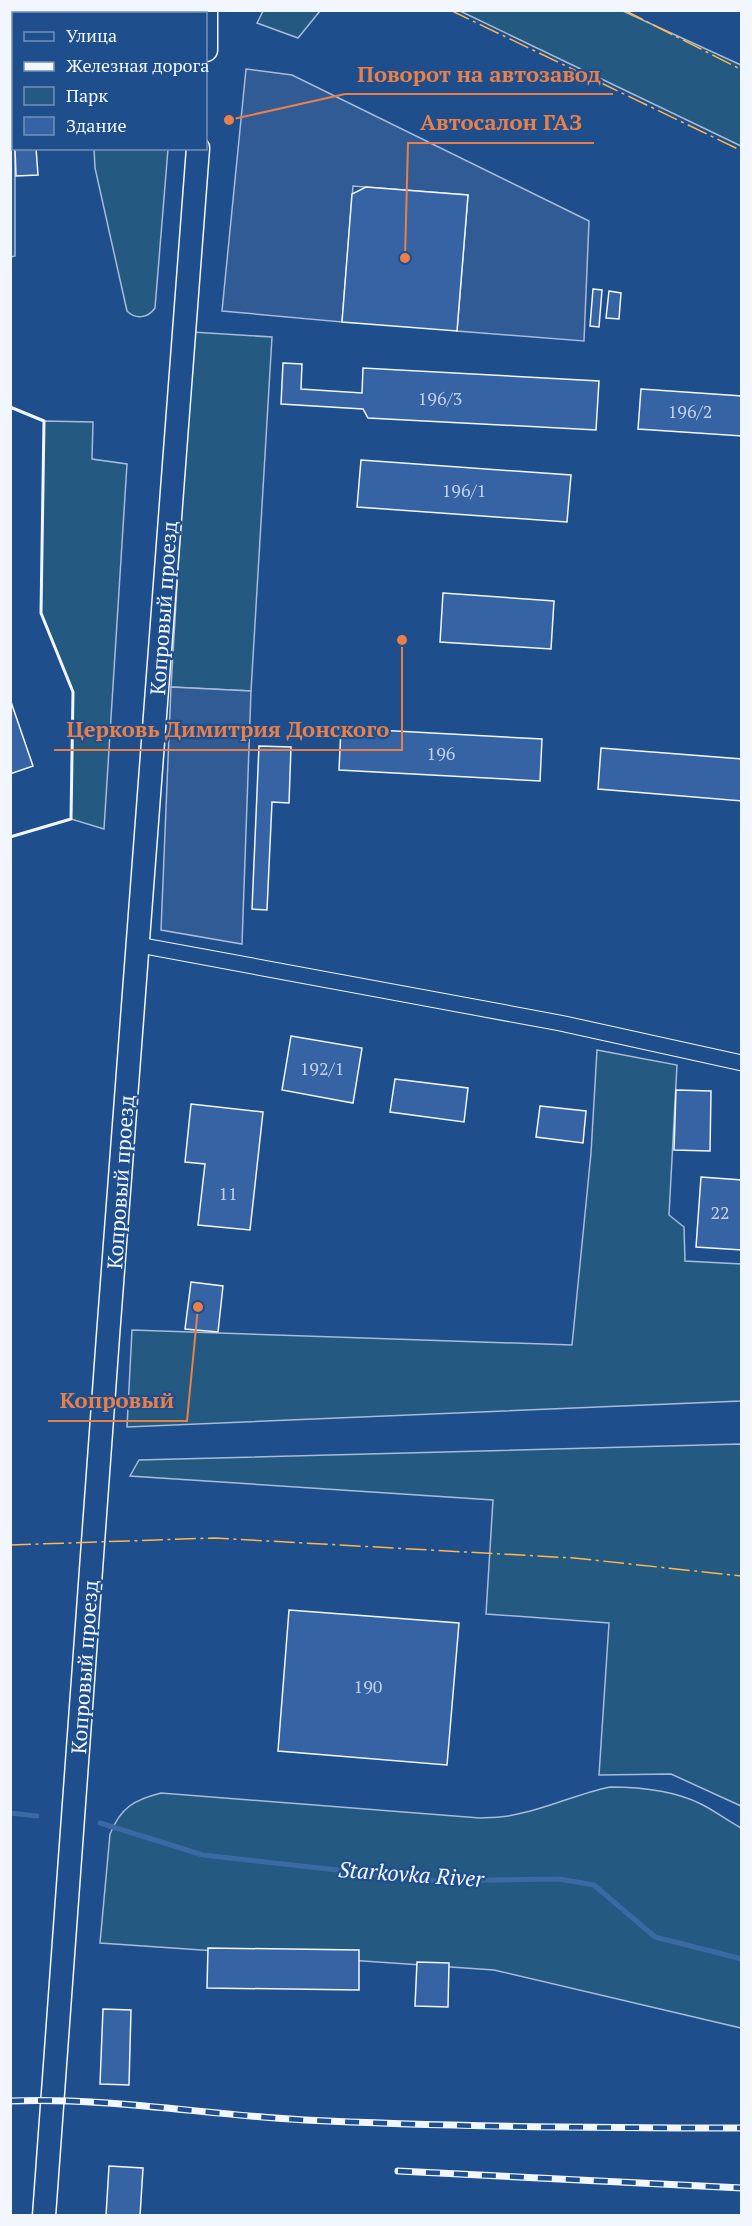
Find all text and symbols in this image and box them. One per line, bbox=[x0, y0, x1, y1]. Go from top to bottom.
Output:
legend bbox=[12, 12, 207, 150]
text: Улица bbox=[66, 23, 117, 47]
text: Железная дорога bbox=[66, 53, 209, 77]
callout: Поворот на автозавод bbox=[345, 54, 613, 94]
text: Поворот на автозавод bbox=[357, 59, 601, 88]
text: Парк bbox=[66, 83, 108, 107]
callout: Автосалон ГАЗ bbox=[408, 103, 594, 143]
text: Автосалон ГАЗ bbox=[420, 107, 582, 136]
text: Здание bbox=[66, 113, 126, 137]
house number: 196/3 bbox=[418, 386, 462, 410]
house number: 196/2 bbox=[668, 399, 712, 423]
house number: 196/1 bbox=[442, 478, 486, 502]
street label: Копровый проезд bbox=[143, 520, 183, 696]
callout: Церковь Димитрия Донского bbox=[54, 710, 402, 750]
text: Церковь Димитрия Донского bbox=[67, 714, 389, 743]
house number: 196 bbox=[427, 741, 456, 765]
house number: 192/1 bbox=[300, 1056, 344, 1080]
street label: Копровый проезд bbox=[100, 1094, 140, 1270]
house number: 11 bbox=[218, 1181, 238, 1205]
house number: 22 bbox=[710, 1200, 730, 1224]
callout: Копровый bbox=[48, 1381, 187, 1421]
text: Копровый bbox=[60, 1385, 174, 1414]
street label: Копровый проезд bbox=[64, 1579, 104, 1755]
house number: 190 bbox=[354, 1674, 382, 1698]
water label: Starkovka River bbox=[337, 1854, 486, 1893]

